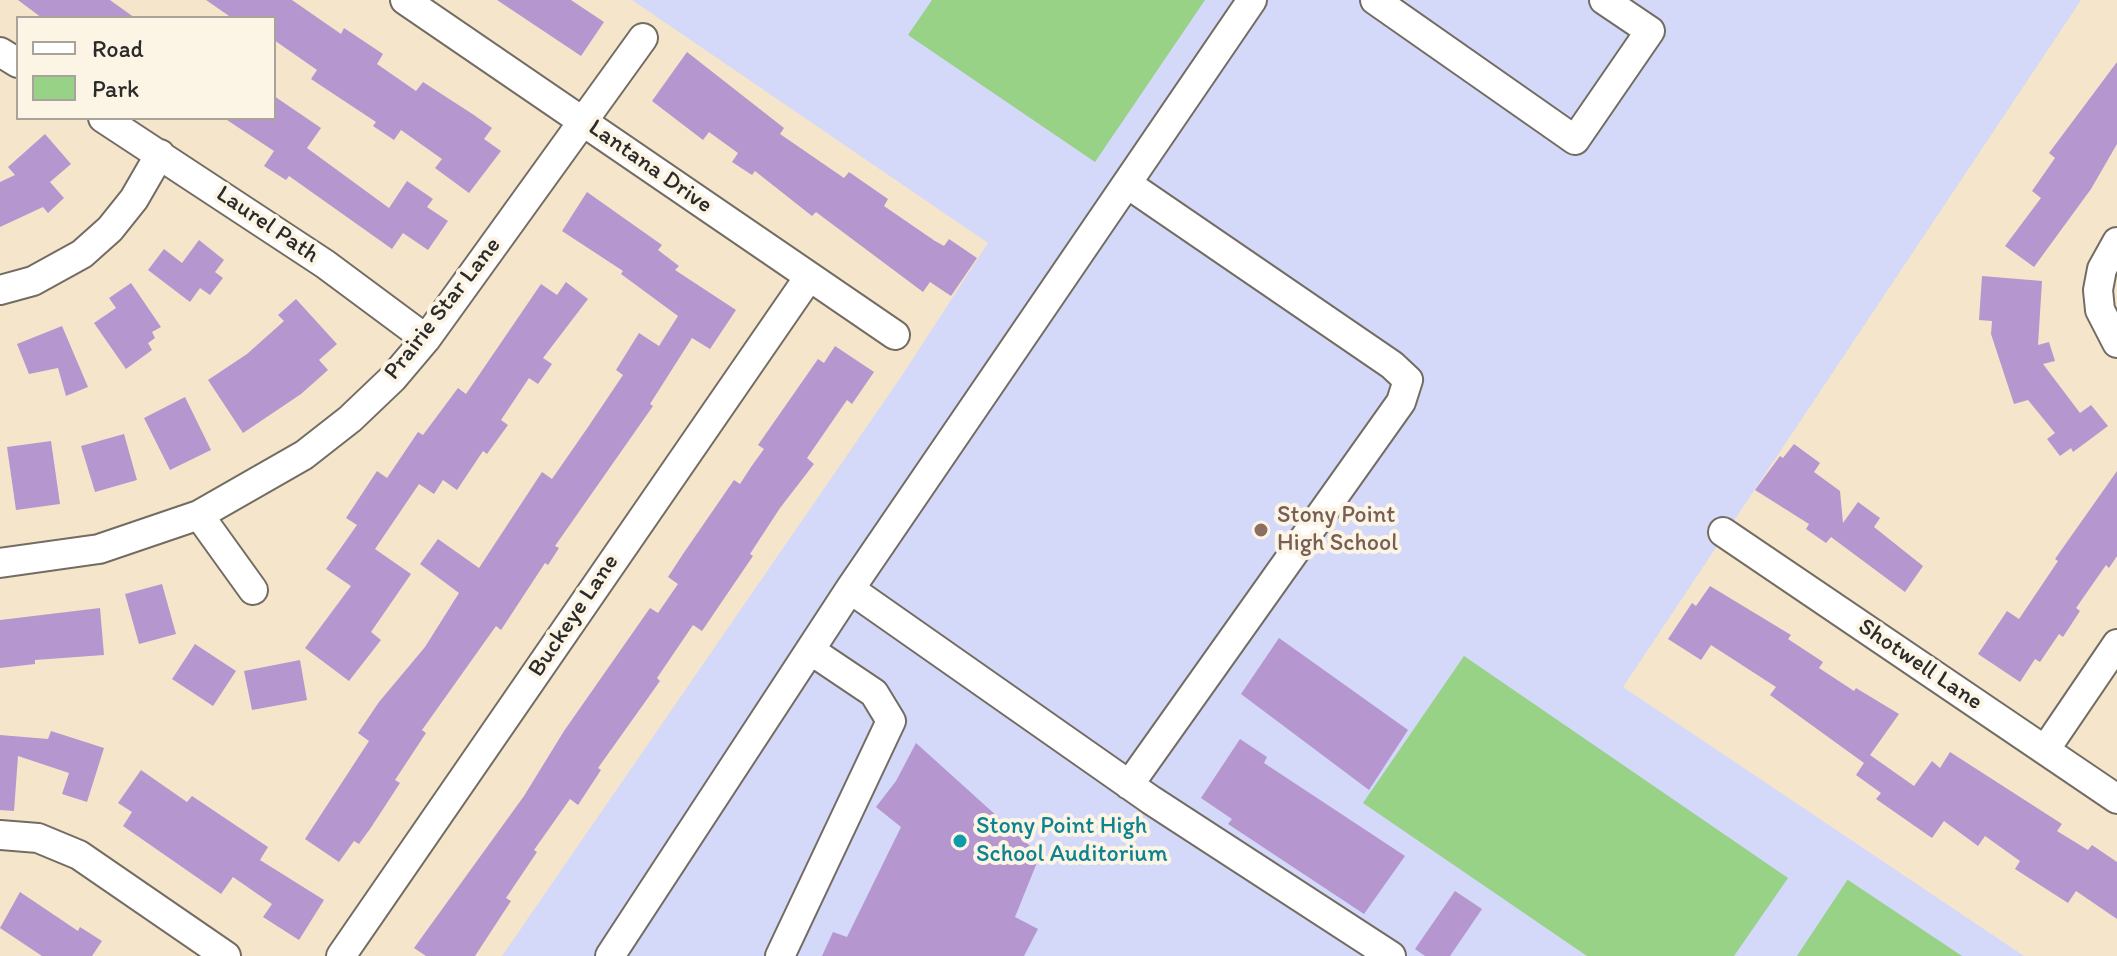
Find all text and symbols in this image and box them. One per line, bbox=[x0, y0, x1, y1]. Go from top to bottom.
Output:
legend bbox=[16, 16, 276, 120]
text: Road bbox=[92, 34, 144, 63]
text: Park bbox=[92, 74, 139, 103]
street label: Lantana Drive bbox=[583, 114, 717, 220]
street label: Laurel Path bbox=[210, 180, 324, 270]
street label: Prairie Star Lane bbox=[378, 232, 508, 386]
place label: Stony Point High School bbox=[1277, 502, 1398, 558]
marker: Stony Point High School bbox=[1252, 521, 1270, 539]
street label: Buckeye Lane bbox=[522, 549, 626, 683]
street label: Shotwell Lane bbox=[1852, 613, 1988, 717]
place label: Stony Point High School Auditorium bbox=[976, 813, 1168, 869]
marker: Stony Point High School Auditorium bbox=[951, 832, 969, 850]

